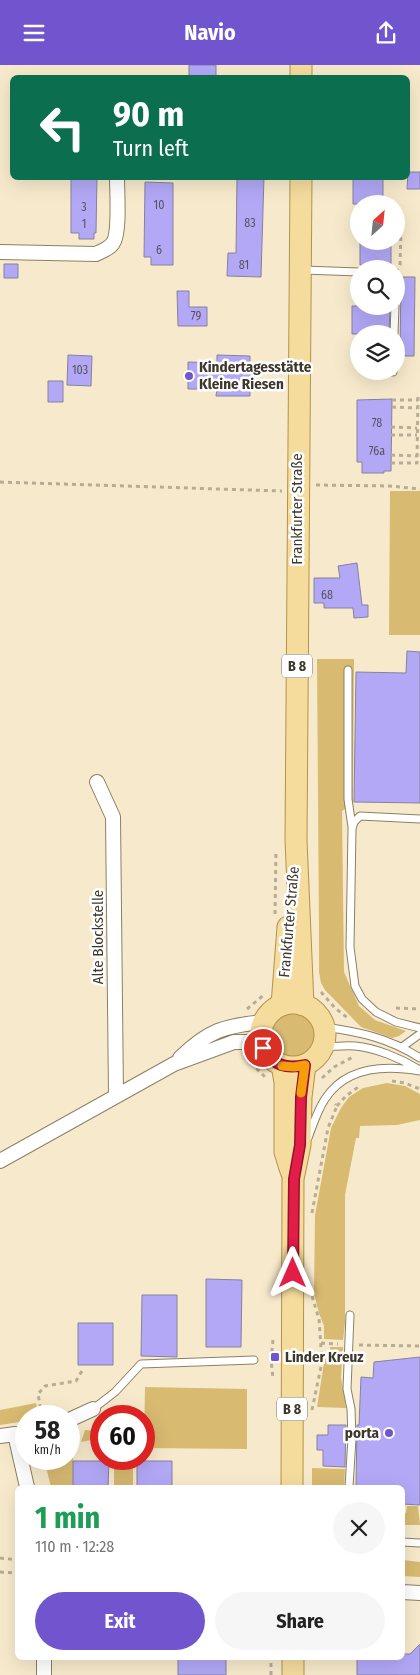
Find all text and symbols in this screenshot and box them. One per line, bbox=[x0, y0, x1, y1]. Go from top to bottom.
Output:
icon: menu bbox=[20, 19, 48, 47]
text: Navio bbox=[184, 19, 236, 46]
icon: share bbox=[372, 19, 400, 47]
text: 90 m bbox=[113, 93, 184, 135]
icon: left bbox=[30, 95, 95, 160]
text: Turn left bbox=[113, 135, 189, 162]
north arrow bbox=[350, 195, 405, 250]
map controls bbox=[350, 195, 405, 380]
house number: 10 bbox=[154, 198, 164, 212]
house number: 3 bbox=[81, 200, 87, 214]
house number: 83 bbox=[244, 216, 256, 230]
house number: 1 bbox=[82, 217, 86, 231]
house number: 6 bbox=[156, 243, 162, 257]
house number: 81 bbox=[239, 258, 249, 272]
button: search bbox=[350, 260, 405, 315]
house number: 79 bbox=[191, 309, 201, 323]
button: layers bbox=[350, 325, 405, 380]
place label: Kindertagesstätte Kleine Riesen bbox=[199, 358, 312, 393]
house number: 103 bbox=[72, 363, 88, 377]
marker: Kindertagesstätte Kleine Riesen bbox=[183, 370, 195, 382]
house number: 78 bbox=[372, 416, 382, 430]
house number: 76a bbox=[369, 444, 385, 458]
street label: Frankfurter Straße bbox=[288, 453, 306, 565]
house number: 68 bbox=[321, 588, 333, 602]
road number: B 8 bbox=[282, 655, 312, 677]
street label: Frankfurter Straße bbox=[275, 866, 303, 978]
street label: Alte Blockstelle bbox=[89, 890, 107, 984]
pin bbox=[242, 1027, 284, 1069]
icon: arrive bbox=[249, 1034, 277, 1062]
position arrow bbox=[266, 1246, 318, 1298]
place label: Linder Kreuz bbox=[285, 1348, 364, 1366]
marker: Linder Kreuz bbox=[269, 1351, 281, 1363]
road number: B 8 bbox=[277, 1397, 307, 1421]
speed limit sign: 60 bbox=[90, 1405, 155, 1470]
text: 58 bbox=[35, 1416, 60, 1446]
place label: porta bbox=[345, 1424, 380, 1442]
marker: porta bbox=[383, 1427, 395, 1439]
text: km/h bbox=[34, 1443, 61, 1457]
text: 1 min bbox=[35, 1500, 100, 1536]
button: close bbox=[333, 1502, 385, 1554]
text: 110 m · 12:28 bbox=[35, 1537, 114, 1556]
button: Exit bbox=[35, 1592, 205, 1650]
button: Share bbox=[215, 1592, 385, 1650]

